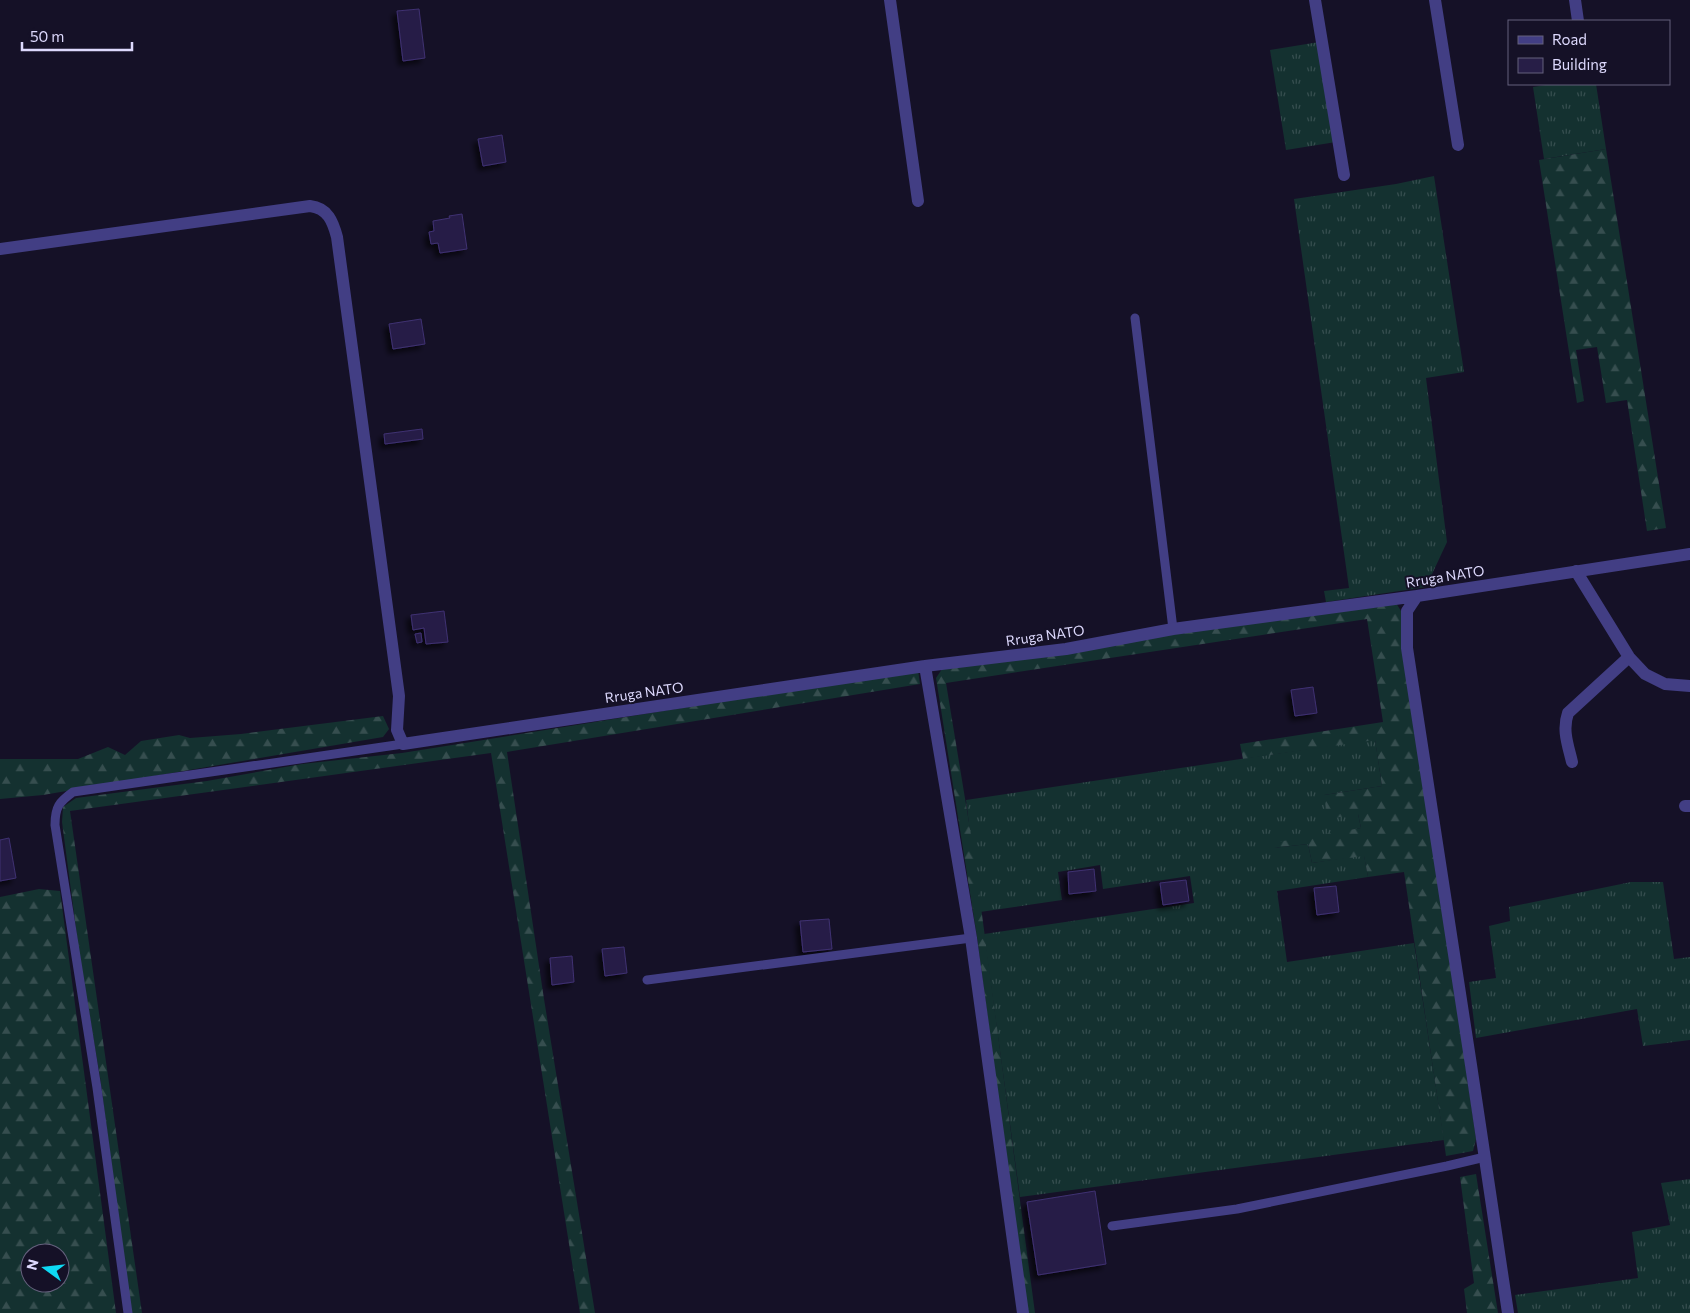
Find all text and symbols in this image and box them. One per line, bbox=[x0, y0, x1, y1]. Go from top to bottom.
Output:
scale bar bbox=[22, 20, 132, 52]
legend bbox=[1508, 20, 1670, 85]
text: 50 m bbox=[30, 27, 64, 45]
text: Road bbox=[1552, 30, 1587, 48]
text: Building bbox=[1552, 55, 1607, 73]
street label: Rruga NATO bbox=[1405, 561, 1485, 591]
street label: Rruga NATO bbox=[1005, 621, 1085, 649]
street label: Rruga NATO bbox=[604, 678, 684, 706]
north arrow bbox=[20, 1243, 70, 1293]
text: N bbox=[22, 1257, 42, 1272]

